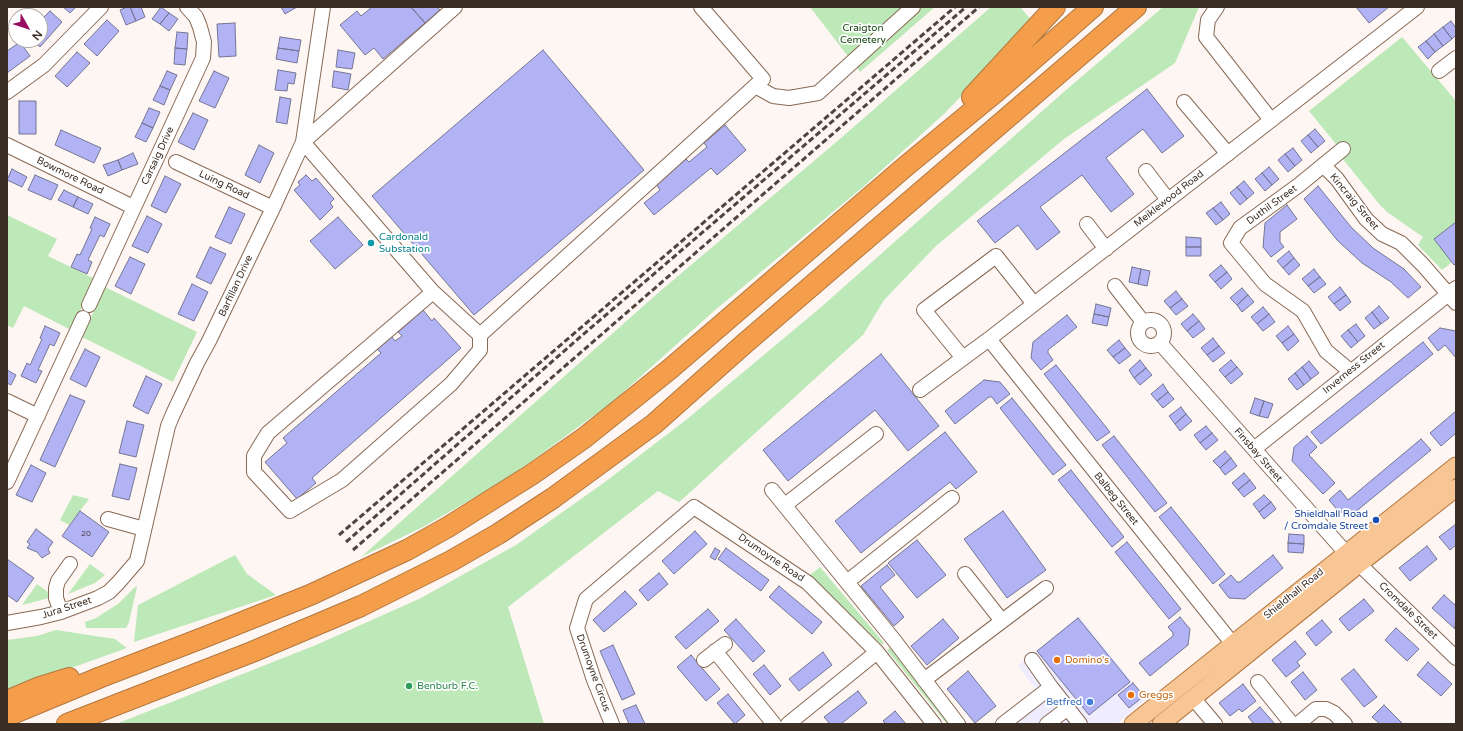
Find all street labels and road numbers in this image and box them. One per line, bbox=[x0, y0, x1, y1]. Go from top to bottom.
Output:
street label: Carsaig Drive bbox=[139, 125, 177, 187]
street label: Bowmore Road bbox=[35, 155, 105, 197]
street label: Luing Road bbox=[197, 168, 251, 202]
street label: Meiklewood Road bbox=[1132, 168, 1206, 230]
street label: Kincraig Street bbox=[1327, 171, 1381, 233]
street label: Duthil Street bbox=[1244, 183, 1300, 227]
street label: Barfillan Drive bbox=[216, 253, 256, 319]
street label: Inverness Street bbox=[1321, 339, 1387, 397]
street label: Finsbay Street bbox=[1231, 426, 1285, 484]
street label: Balbeg Street bbox=[1091, 470, 1141, 528]
street label: Drumoyne Road bbox=[736, 531, 806, 585]
street label: Shieldhall Road bbox=[1262, 566, 1326, 622]
street label: Cromdale Street bbox=[1376, 580, 1440, 642]
street label: Jura Street bbox=[41, 594, 93, 622]
street label: Drumoyne Circus bbox=[573, 633, 613, 713]

